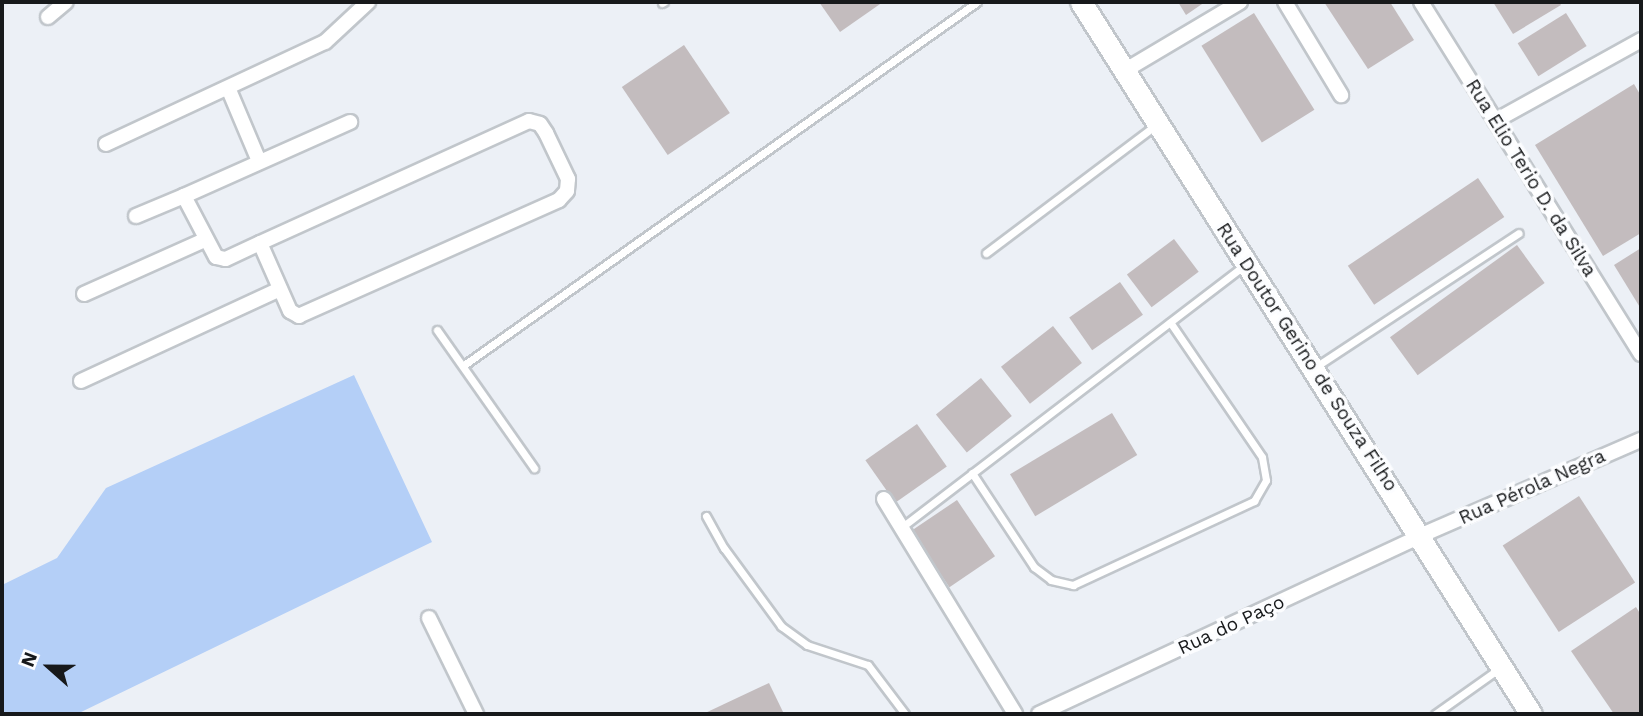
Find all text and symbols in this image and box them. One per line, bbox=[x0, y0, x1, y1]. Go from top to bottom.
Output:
street label: Rua Elio Terio D. da Silva bbox=[1460, 74, 1602, 282]
street label: Rua Doutor Gerino de Souza Filho bbox=[1211, 218, 1403, 496]
street label: Rua Pérola Negra bbox=[1455, 444, 1609, 530]
street label: Rua do Paço bbox=[1174, 590, 1288, 660]
north arrow bbox=[14, 632, 84, 702]
text: N bbox=[16, 649, 42, 670]

